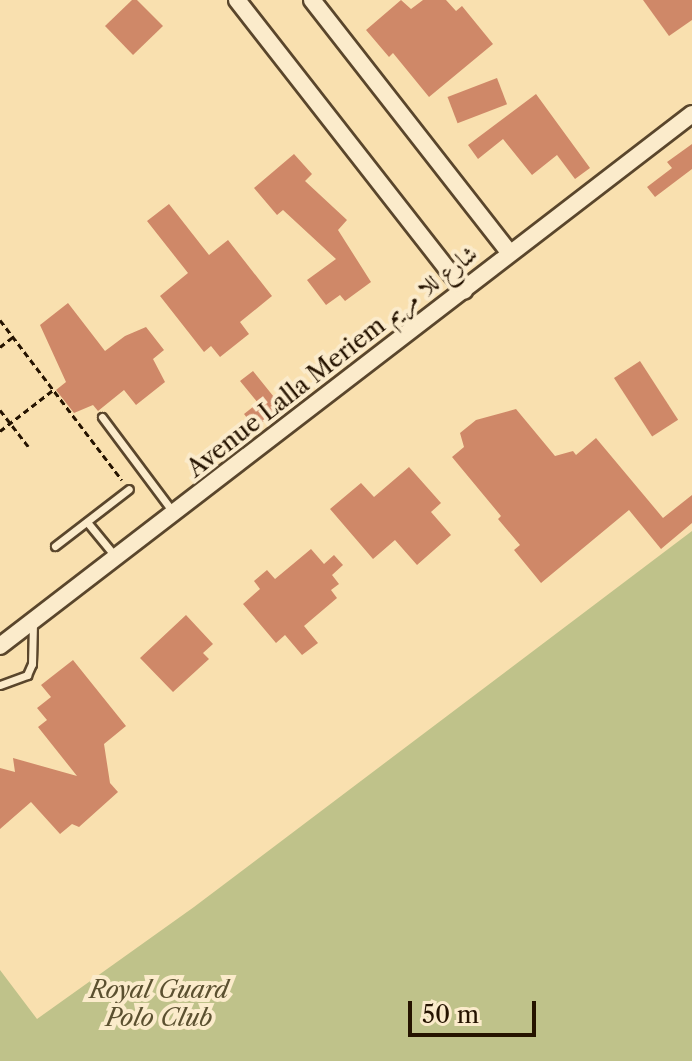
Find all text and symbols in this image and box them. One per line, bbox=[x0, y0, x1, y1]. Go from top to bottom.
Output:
street label: Avenue Lalla Meriem شارع للا مريم bbox=[181, 239, 483, 483]
park label: Royal Guard Polo Club bbox=[89, 976, 229, 1032]
scale bar bbox=[412, 985, 540, 1035]
text: 50 m bbox=[422, 1000, 479, 1029]

